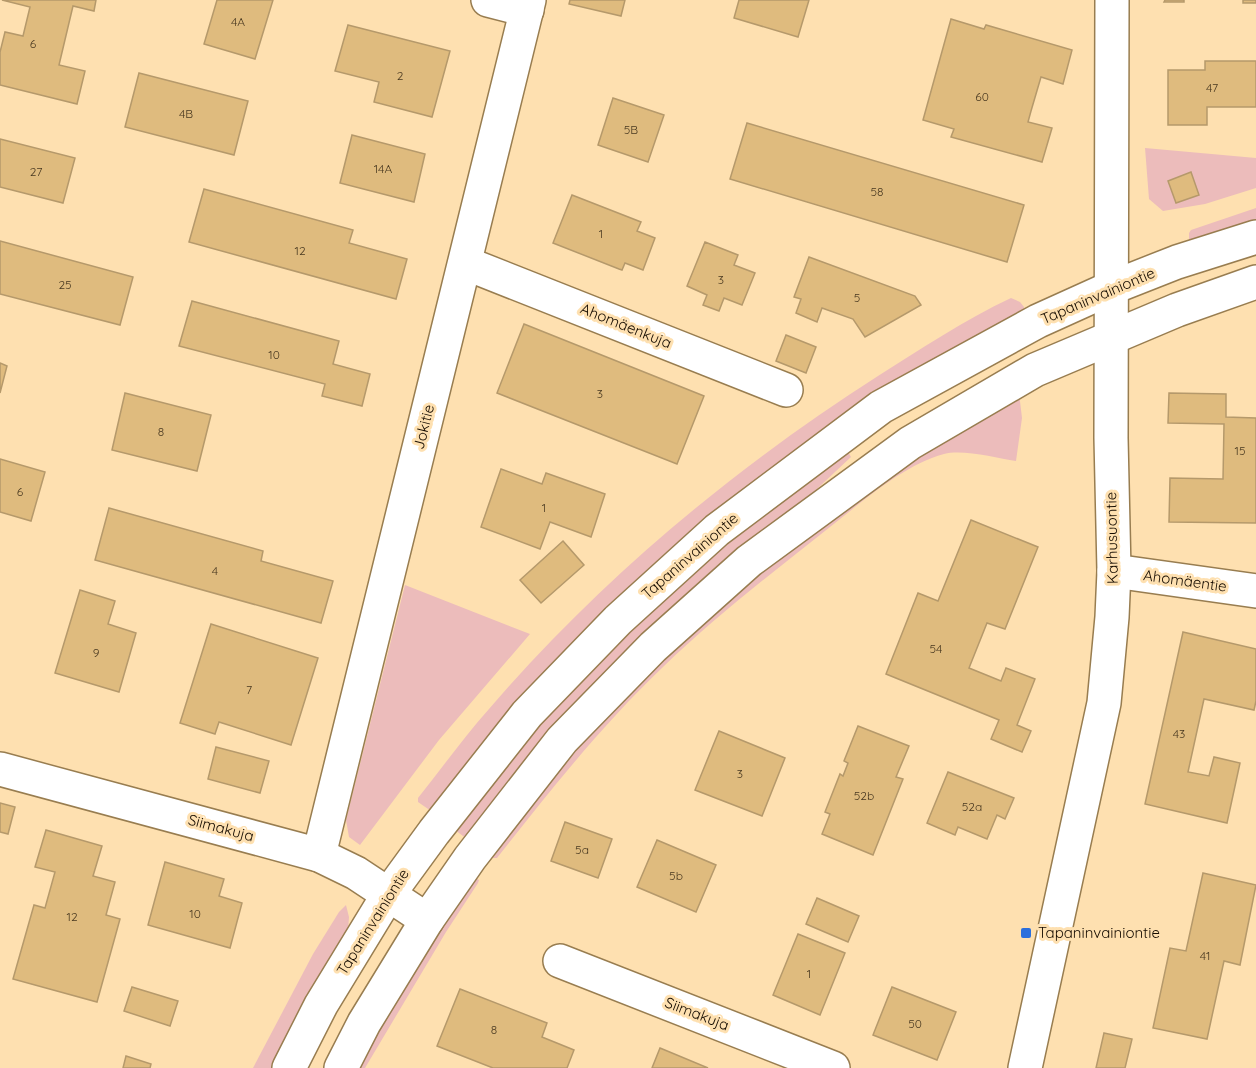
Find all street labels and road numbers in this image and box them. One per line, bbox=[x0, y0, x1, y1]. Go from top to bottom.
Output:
street label: Tapaninvainiontie bbox=[1038, 263, 1158, 328]
street label: Ahomäenkuja bbox=[578, 299, 675, 352]
street label: Jokitie bbox=[409, 402, 438, 451]
street label: Karhusuontie bbox=[1101, 492, 1122, 584]
street label: Tapaninvainiontie bbox=[637, 508, 742, 603]
street label: Ahomäentie bbox=[1142, 565, 1228, 596]
street label: Siimakuja bbox=[186, 810, 256, 845]
street label: Tapaninvainiontie bbox=[332, 865, 413, 978]
street label: Siimakuja bbox=[662, 993, 732, 1034]

